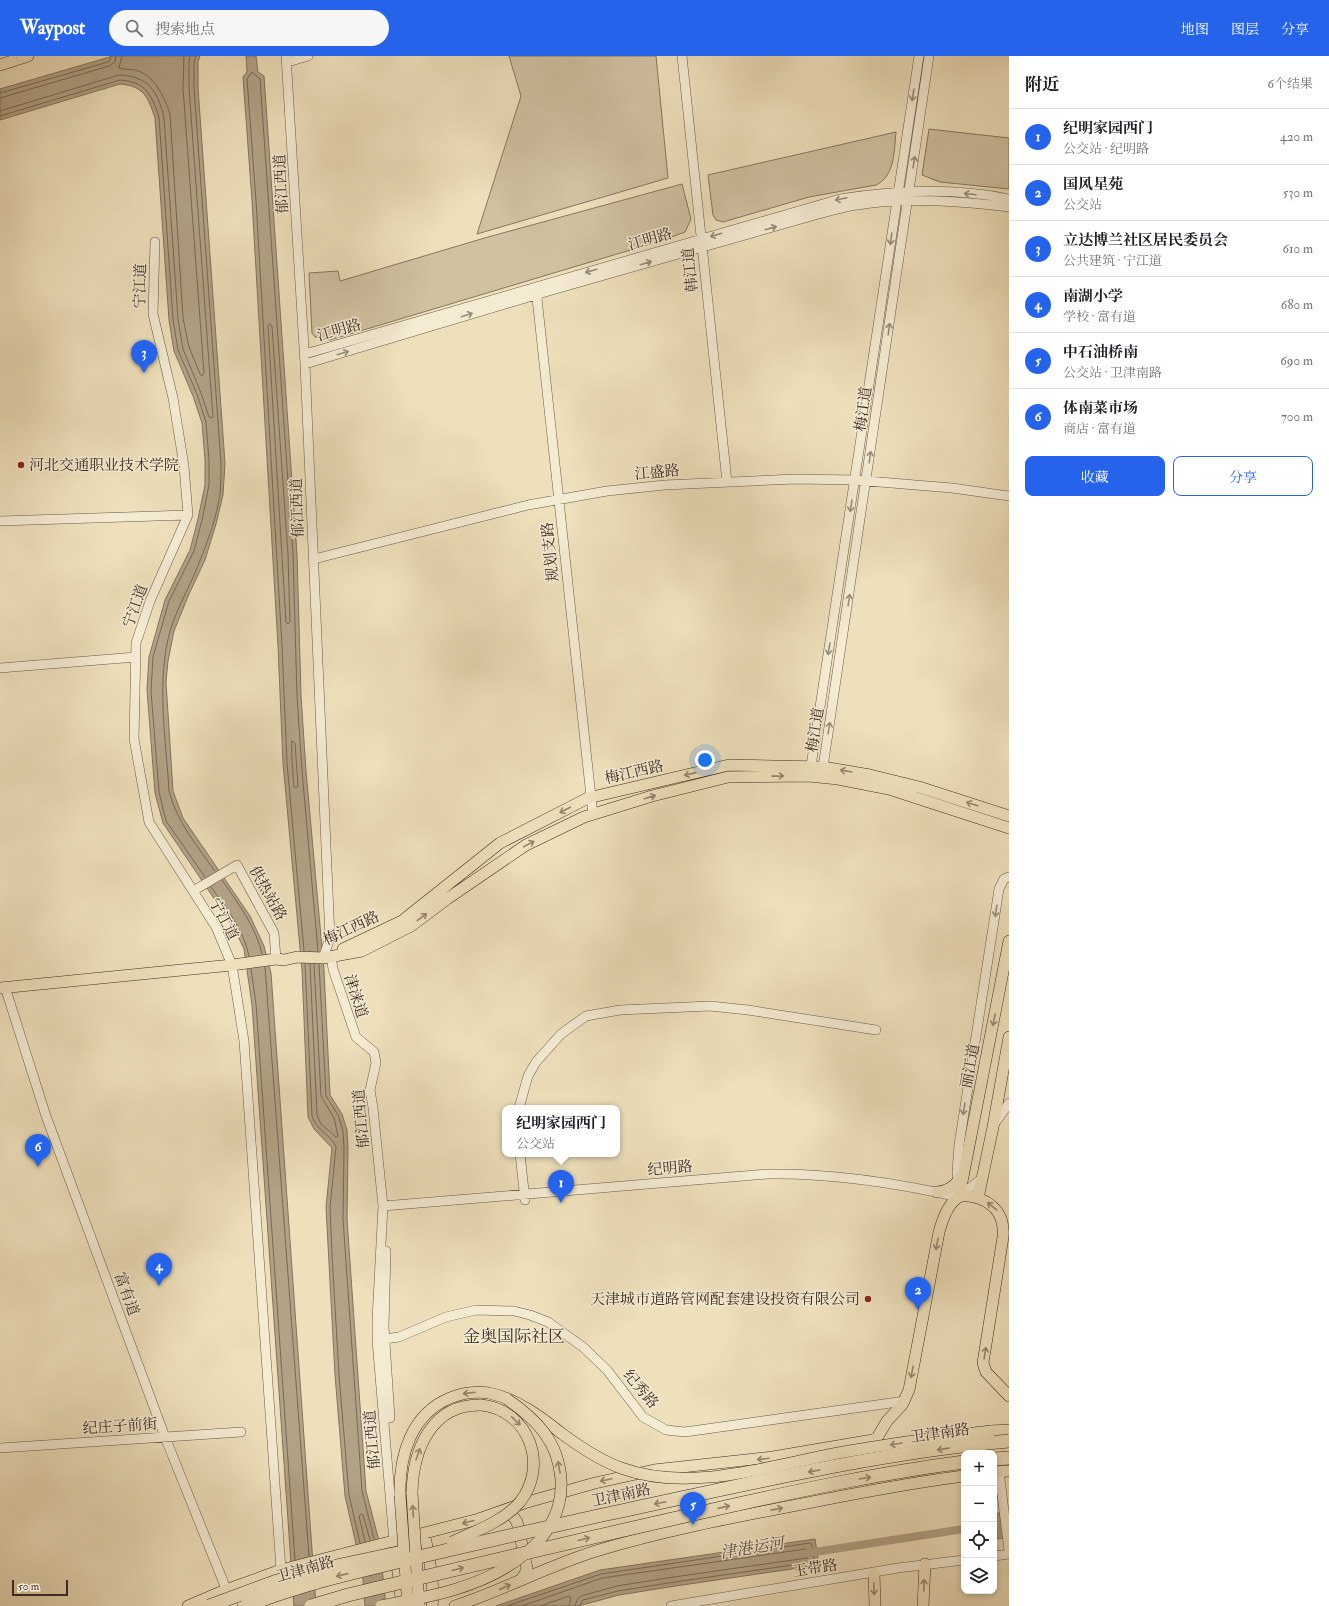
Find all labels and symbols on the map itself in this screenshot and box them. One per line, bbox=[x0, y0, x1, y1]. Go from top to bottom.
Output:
one-way arrow bbox=[909, 88, 917, 101]
street label: 郁江西道 bbox=[270, 154, 293, 214]
one-way arrow bbox=[910, 156, 918, 169]
one-way arrow bbox=[964, 190, 977, 197]
one-way arrow bbox=[835, 196, 848, 204]
one-way arrow bbox=[764, 223, 777, 231]
street label: 江明路 bbox=[626, 224, 674, 255]
one-way arrow bbox=[710, 232, 723, 239]
one-way arrow bbox=[887, 233, 895, 246]
street label: 韩江道 bbox=[679, 247, 702, 293]
one-way arrow bbox=[639, 259, 652, 267]
street label: 宁江道 bbox=[131, 263, 150, 309]
one-way arrow bbox=[585, 268, 598, 275]
one-way arrow bbox=[460, 311, 473, 318]
street label: 江明路 bbox=[315, 315, 363, 346]
one-way arrow bbox=[885, 323, 893, 336]
pin: 3 bbox=[131, 340, 157, 373]
one-way arrow bbox=[336, 349, 349, 356]
street label: 梅江道 bbox=[851, 385, 876, 433]
one-way arrow bbox=[866, 451, 874, 464]
place label: 河北交通职业技术学院 bbox=[29, 456, 179, 475]
marker: 河北交通职业技术学院 bbox=[16, 460, 26, 470]
street label: 江盛路 bbox=[634, 461, 680, 484]
street label: 郁江西道 bbox=[287, 478, 308, 538]
one-way arrow bbox=[847, 500, 855, 513]
street label: 规划支路 bbox=[538, 521, 563, 583]
street label: 宁江道 bbox=[119, 582, 152, 631]
one-way arrow bbox=[845, 594, 853, 607]
one-way arrow bbox=[825, 642, 833, 655]
street label: 梅江道 bbox=[803, 706, 828, 754]
one-way arrow bbox=[825, 722, 833, 735]
your location bbox=[695, 750, 715, 770]
street label: 梅江西路 bbox=[603, 756, 665, 788]
one-way arrow bbox=[840, 767, 853, 775]
one-way arrow bbox=[684, 771, 697, 778]
one-way arrow bbox=[771, 773, 784, 780]
one-way arrow bbox=[643, 793, 656, 800]
one-way arrow bbox=[966, 800, 979, 807]
one-way arrow bbox=[560, 806, 572, 814]
one-way arrow bbox=[523, 839, 535, 847]
street label: 供热站路 bbox=[245, 862, 290, 924]
street label: 宁江道 bbox=[205, 895, 243, 944]
one-way arrow bbox=[992, 904, 1000, 917]
street label: 梅江西路 bbox=[320, 907, 382, 950]
one-way arrow bbox=[416, 913, 427, 921]
street label: 津涞道 bbox=[340, 972, 372, 1020]
one-way arrow bbox=[990, 1013, 998, 1026]
street label: 丽江道 bbox=[957, 1042, 984, 1090]
street label: 郁江西道 bbox=[349, 1088, 374, 1150]
one-way arrow bbox=[960, 1102, 968, 1115]
pin: 6 bbox=[25, 1134, 51, 1167]
street label: 纪明路 bbox=[647, 1157, 693, 1180]
pin: 1 bbox=[548, 1170, 574, 1203]
one-way arrow bbox=[986, 1201, 997, 1210]
one-way arrow bbox=[932, 1238, 940, 1251]
pin: 4 bbox=[146, 1253, 172, 1286]
street label: 富有道 bbox=[110, 1270, 143, 1319]
pin: 2 bbox=[905, 1277, 931, 1310]
place label: 天津城市道路管网配套建设投资有限公司 bbox=[590, 1290, 860, 1309]
marker: 天津城市道路管网配套建设投资有限公司 bbox=[863, 1294, 873, 1304]
district label: 金奥国际社区 bbox=[463, 1326, 565, 1347]
one-way arrow bbox=[981, 1347, 989, 1360]
one-way arrow bbox=[908, 1365, 916, 1378]
street label: 纪秀路 bbox=[619, 1366, 662, 1413]
one-way arrow bbox=[463, 1389, 476, 1397]
street label: 郁江西道 bbox=[360, 1409, 385, 1471]
street label: 纪庄子前街 bbox=[82, 1414, 158, 1439]
one-way arrow bbox=[511, 1416, 521, 1426]
street label: 卫津南路 bbox=[909, 1420, 971, 1447]
one-way arrow bbox=[890, 1440, 903, 1448]
one-way arrow bbox=[936, 1445, 949, 1453]
one-way arrow bbox=[414, 1449, 422, 1461]
one-way arrow bbox=[756, 1455, 769, 1463]
one-way arrow bbox=[555, 1461, 563, 1474]
one-way arrow bbox=[808, 1467, 821, 1475]
one-way arrow bbox=[858, 1473, 871, 1481]
one-way arrow bbox=[600, 1477, 613, 1485]
street label: 卫津南路 bbox=[590, 1480, 652, 1511]
pin: 5 bbox=[680, 1492, 706, 1525]
one-way arrow bbox=[654, 1500, 667, 1508]
one-way arrow bbox=[718, 1503, 731, 1511]
one-way arrow bbox=[409, 1505, 416, 1518]
one-way arrow bbox=[770, 1505, 783, 1513]
one-way arrow bbox=[462, 1519, 475, 1526]
water label: 津港运河 bbox=[719, 1533, 788, 1563]
one-way arrow bbox=[577, 1534, 590, 1542]
street label: 卫津南路 bbox=[274, 1552, 337, 1587]
street label: 玉带路 bbox=[791, 1556, 839, 1581]
one-way arrow bbox=[451, 1565, 464, 1573]
one-way arrow bbox=[336, 1572, 349, 1579]
scale bar bbox=[12, 1578, 68, 1597]
one-way arrow bbox=[920, 1579, 928, 1592]
one-way arrow bbox=[870, 1582, 878, 1595]
one-way arrow bbox=[499, 1583, 511, 1591]

